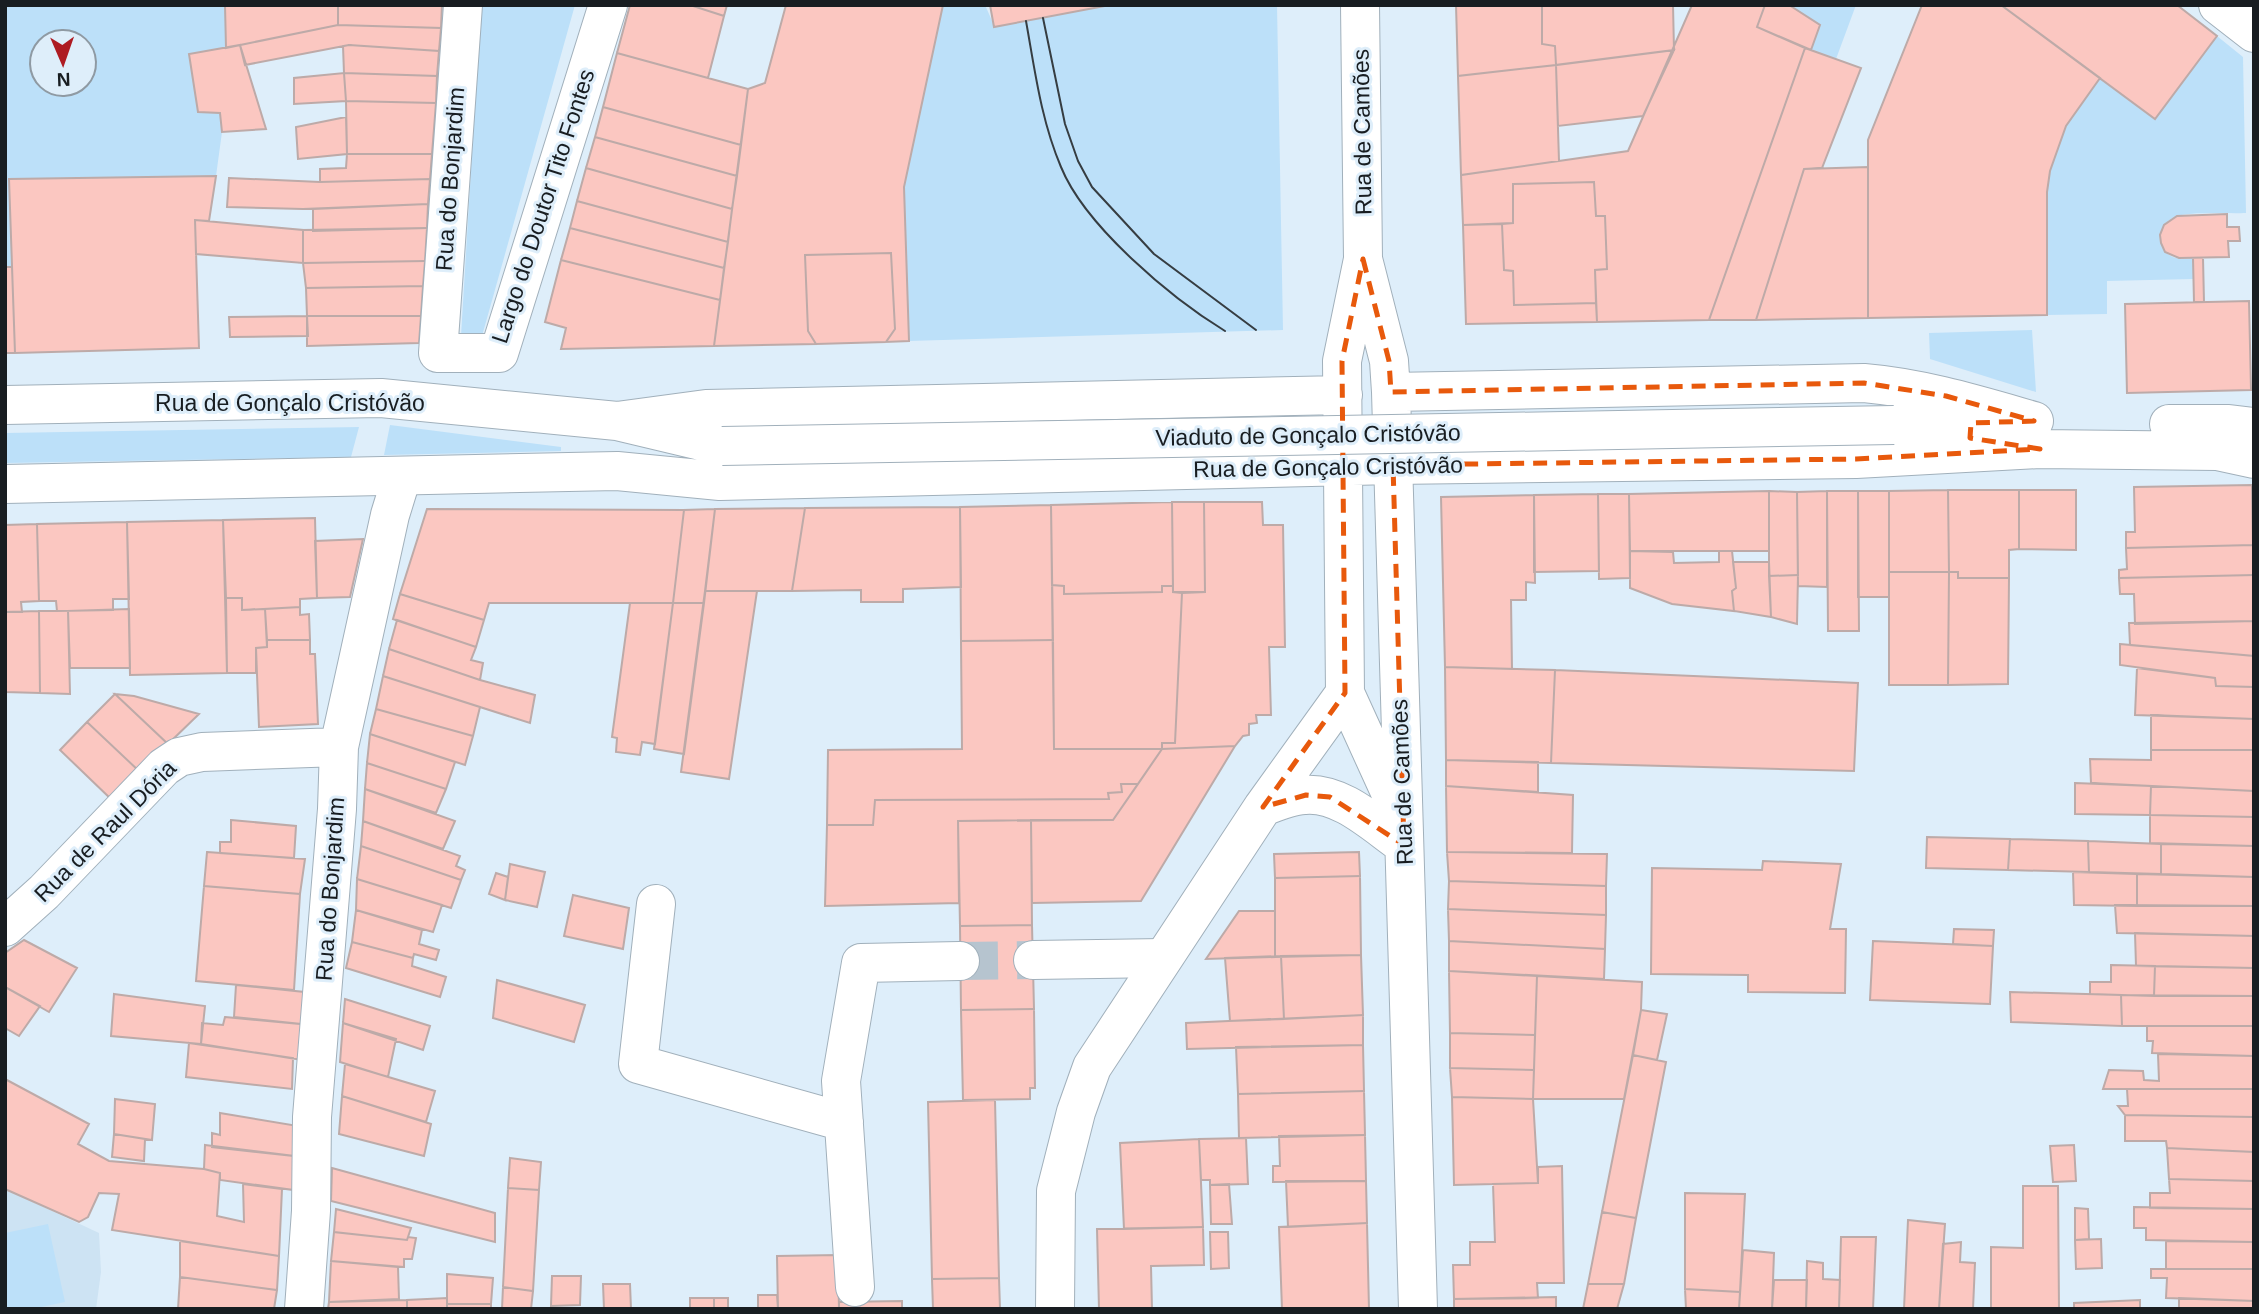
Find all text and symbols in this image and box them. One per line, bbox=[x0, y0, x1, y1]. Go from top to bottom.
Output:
north arrow bbox=[28, 28, 98, 98]
street label: Rua de Camões bbox=[1348, 49, 1376, 215]
street label: Largo do Doutor Tito Fontes bbox=[486, 66, 600, 346]
text: N bbox=[56, 69, 71, 90]
street label: Rua do Bonjardim bbox=[431, 86, 469, 272]
street label: Rua de Gonçalo Cristóvão bbox=[155, 390, 425, 416]
street label: Viaduto de Gonçalo Cristóvão bbox=[1155, 419, 1461, 451]
street label: Rua de Gonçalo Cristóvão bbox=[1193, 452, 1463, 482]
street label: Rua de Camões bbox=[1386, 698, 1418, 866]
street label: Rua de Raul Dória bbox=[29, 755, 181, 907]
street label: Rua do Bonjardim bbox=[311, 796, 349, 982]

